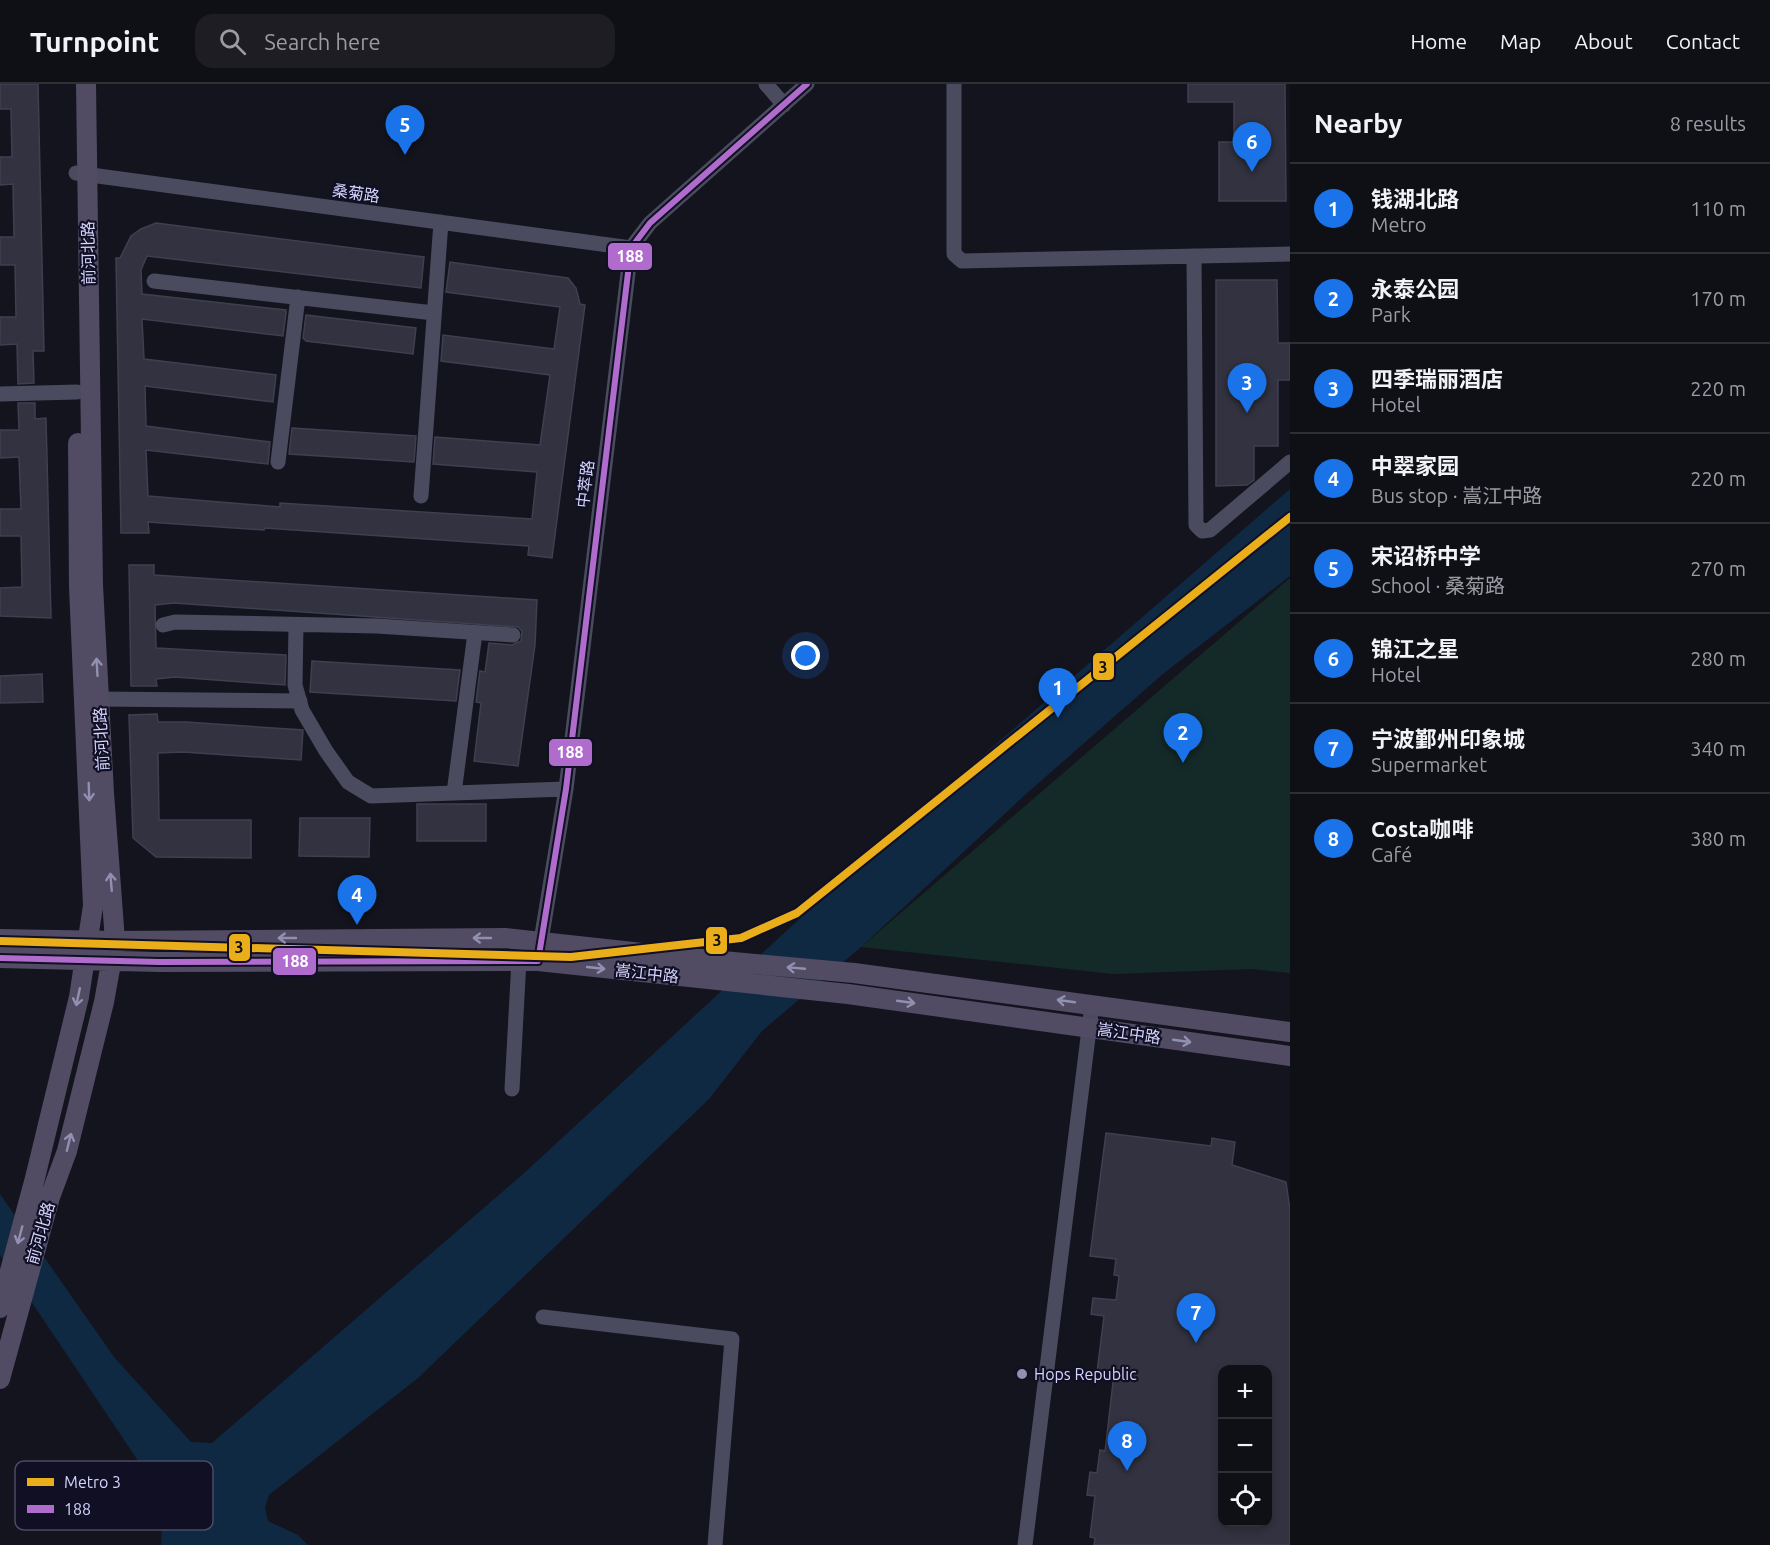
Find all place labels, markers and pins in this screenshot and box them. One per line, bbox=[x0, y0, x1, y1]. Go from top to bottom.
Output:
pin: 5 bbox=[386, 106, 424, 155]
pin: 6 bbox=[1232, 122, 1272, 172]
pin: 3 bbox=[1228, 364, 1266, 413]
pin: 1 bbox=[1038, 668, 1078, 718]
pin: 2 bbox=[1164, 714, 1202, 763]
pin: 4 bbox=[338, 876, 376, 925]
pin: 7 bbox=[1176, 1294, 1216, 1343]
place label: Hops Republic bbox=[1034, 1365, 1137, 1383]
marker: Hops Republic bbox=[1015, 1367, 1029, 1381]
pin: 8 bbox=[1108, 1422, 1146, 1471]

